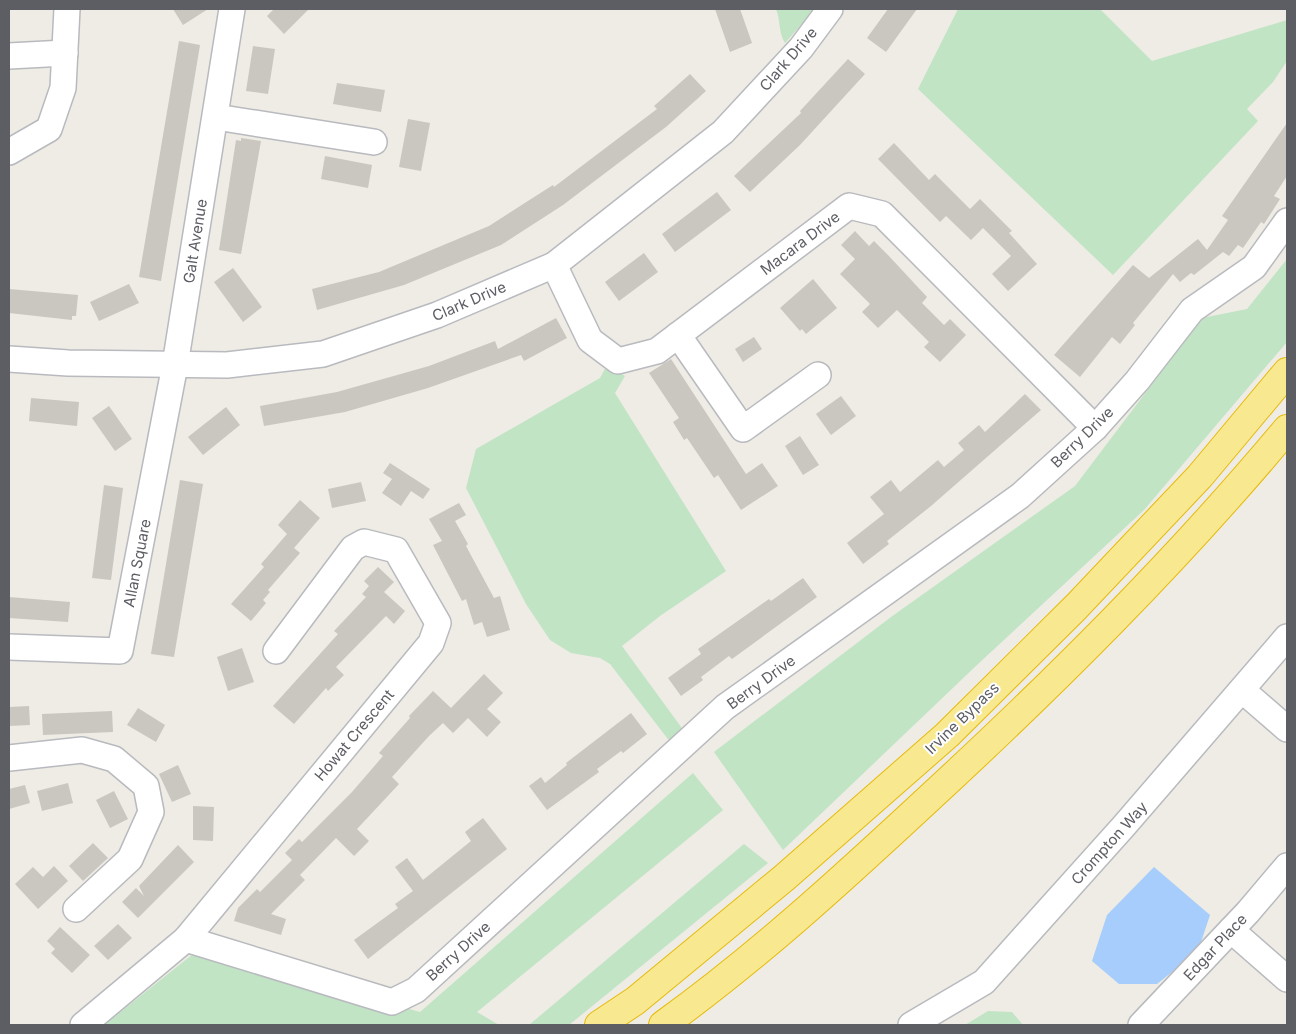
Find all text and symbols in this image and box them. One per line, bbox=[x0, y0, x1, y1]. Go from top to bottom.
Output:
street label: Clark Drive bbox=[755, 23, 821, 95]
street label: Galt Avenue bbox=[179, 197, 211, 285]
street label: Macara Drive bbox=[756, 207, 844, 279]
street label: Clark Drive bbox=[429, 277, 509, 325]
street label: Berry Drive bbox=[1047, 402, 1117, 472]
street label: Allan Square bbox=[119, 517, 155, 609]
street label: Berry Drive bbox=[723, 651, 799, 713]
street label: Irvine Bypass bbox=[921, 678, 1003, 758]
street label: Howat Crescent bbox=[310, 685, 398, 785]
street label: Crompton Way bbox=[1067, 797, 1152, 888]
street label: Edgar Place bbox=[1179, 910, 1251, 984]
street label: Berry Drive bbox=[422, 917, 494, 985]

